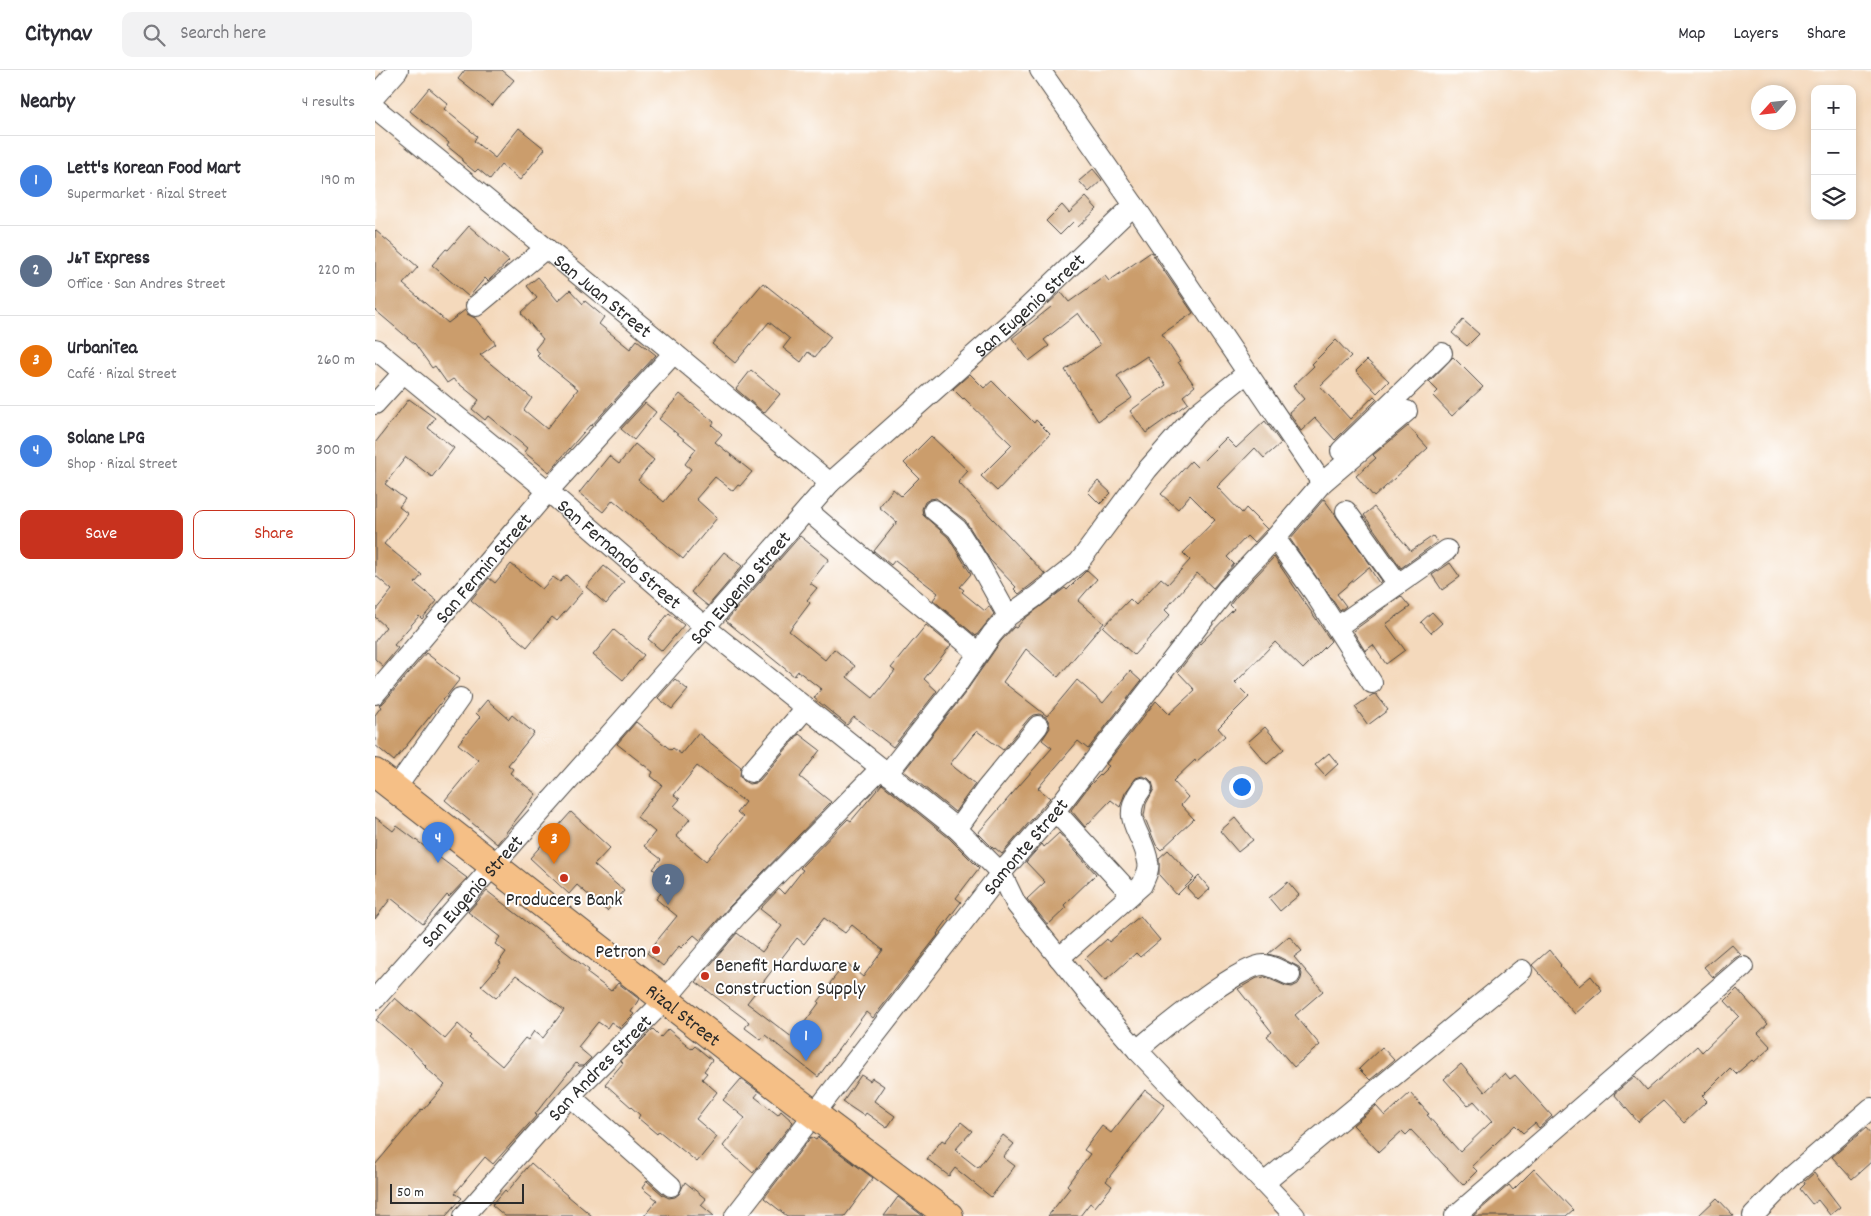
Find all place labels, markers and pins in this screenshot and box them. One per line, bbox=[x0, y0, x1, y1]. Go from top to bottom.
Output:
pin: 4 bbox=[422, 822, 454, 863]
pin: 3 bbox=[538, 823, 570, 864]
pin: 2 bbox=[652, 864, 684, 905]
marker: Producers Bank bbox=[558, 872, 570, 884]
place label: Producers Bank bbox=[506, 887, 622, 915]
place label: Petron bbox=[595, 939, 646, 967]
marker: Petron bbox=[650, 944, 662, 956]
place label: Benefit Hardware & Construction Supply bbox=[715, 953, 866, 1004]
marker: Benefit Hardware & Construction Supply bbox=[699, 970, 711, 982]
pin: 1 bbox=[790, 1020, 822, 1061]

